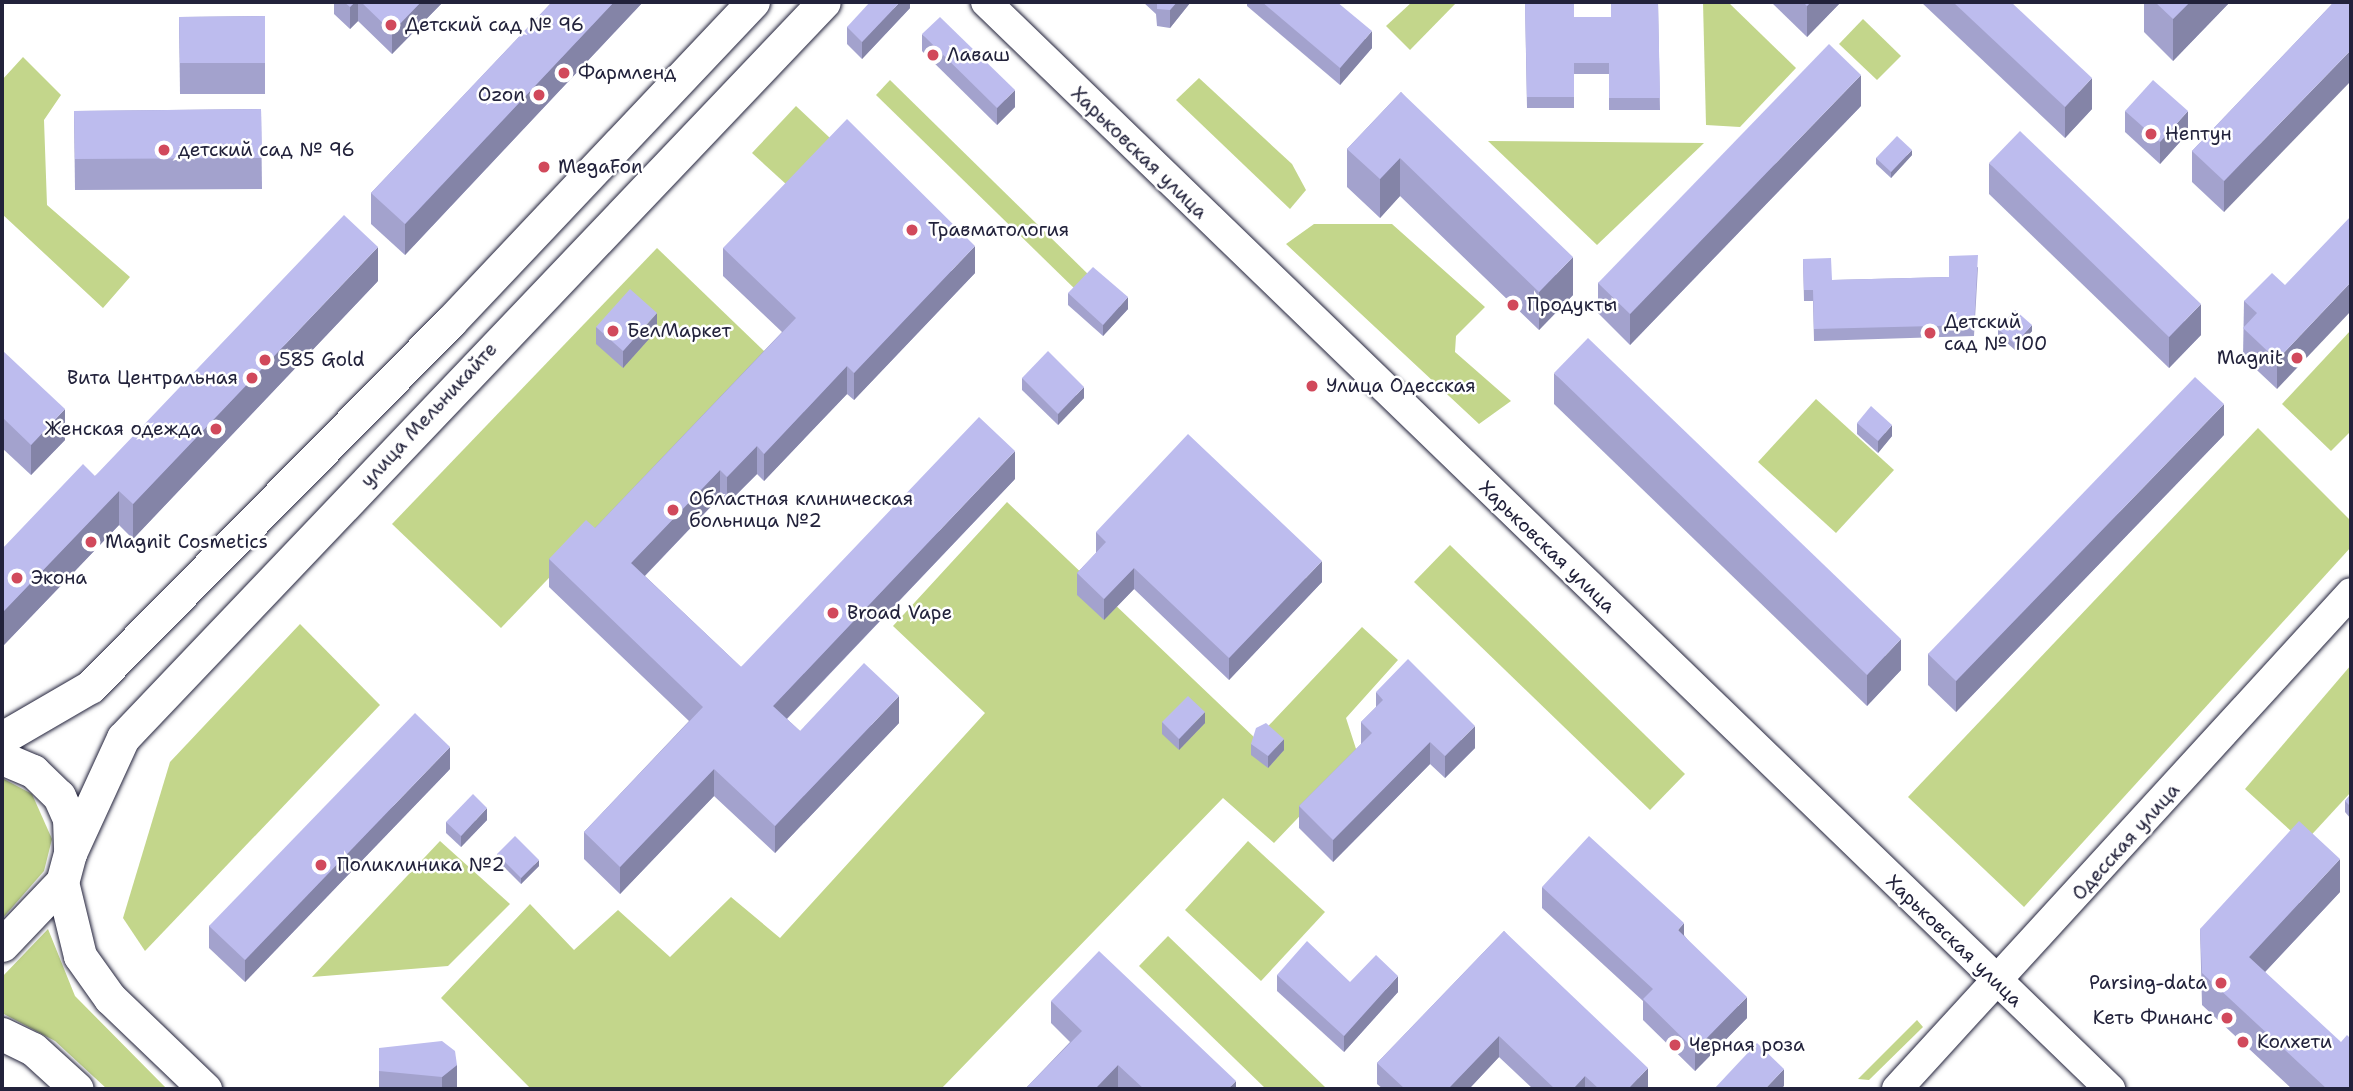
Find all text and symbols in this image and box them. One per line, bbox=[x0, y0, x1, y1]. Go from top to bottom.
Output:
place label: Детский сад № 96 bbox=[405, 14, 584, 36]
marker: Детский сад № 96 bbox=[383, 17, 399, 33]
place label: Лаваш bbox=[947, 44, 1010, 66]
marker: Лаваш bbox=[925, 47, 941, 63]
place label: Фармленд bbox=[578, 62, 676, 84]
marker: Фармленд bbox=[556, 65, 572, 81]
street label: Харьковская улица bbox=[1066, 82, 1212, 224]
place label: Ozon bbox=[478, 84, 525, 106]
marker: Ozon bbox=[531, 87, 547, 103]
place label: Нептун bbox=[2165, 123, 2232, 145]
marker: Нептун bbox=[2143, 126, 2159, 142]
place label: детский сад № 96 bbox=[178, 139, 355, 161]
marker: детский сад № 96 bbox=[156, 142, 172, 158]
place label: MegaFon bbox=[558, 156, 643, 178]
marker: MegaFon bbox=[536, 159, 552, 175]
place label: Травматология bbox=[928, 219, 1069, 241]
marker: Травматология bbox=[902, 220, 922, 240]
place label: Продукты bbox=[1527, 294, 1617, 316]
marker: Продукты bbox=[1505, 297, 1521, 313]
place label: Детский сад № 100 bbox=[1944, 311, 2047, 355]
place label: БелМаркет bbox=[627, 320, 731, 342]
marker: БелМаркет bbox=[605, 323, 621, 339]
marker: Детский сад № 100 bbox=[1922, 325, 1938, 341]
street label: улица Мельникайте bbox=[356, 338, 502, 492]
place label: Magnit bbox=[2217, 347, 2283, 369]
place label: 585 Gold bbox=[279, 349, 364, 371]
marker: Magnit bbox=[2289, 350, 2305, 366]
marker: 585 Gold bbox=[257, 352, 273, 368]
place label: Вита Центральная bbox=[67, 367, 238, 389]
marker: Вита Центральная bbox=[244, 370, 260, 386]
place label: Улица Одесская bbox=[1326, 375, 1476, 397]
marker: Улица Одесская bbox=[1304, 378, 1320, 394]
place label: Женская одежда bbox=[45, 418, 202, 440]
marker: Женская одежда bbox=[208, 421, 224, 437]
street label: Харьковская улица bbox=[1474, 476, 1620, 618]
place label: Областная клиническая больница №2 bbox=[689, 488, 913, 532]
marker: Областная клиническая больница №2 bbox=[663, 500, 683, 520]
place label: Magnit Cosmetics bbox=[105, 531, 268, 553]
marker: Magnit Cosmetics bbox=[83, 534, 99, 550]
place label: Экона bbox=[31, 567, 87, 589]
marker: Экона bbox=[9, 570, 25, 586]
place label: Broad Vape bbox=[847, 602, 952, 624]
marker: Broad Vape bbox=[825, 605, 841, 621]
street label: Одесская улица bbox=[2067, 779, 2185, 905]
place label: Поликлиника №2 bbox=[337, 854, 505, 876]
marker: Поликлиника №2 bbox=[311, 855, 331, 875]
street label: Харьковская улица bbox=[1881, 870, 2027, 1012]
place label: Parsing-data bbox=[2089, 972, 2207, 994]
marker: Parsing-data bbox=[2213, 975, 2229, 991]
place label: Кеть Финанс bbox=[2093, 1007, 2213, 1029]
marker: Кеть Финанс bbox=[2219, 1010, 2235, 1026]
place label: Колхети bbox=[2257, 1031, 2332, 1053]
place label: Черная роза bbox=[1689, 1034, 1805, 1056]
marker: Колхети bbox=[2235, 1034, 2251, 1050]
marker: Черная роза bbox=[1667, 1037, 1683, 1053]

